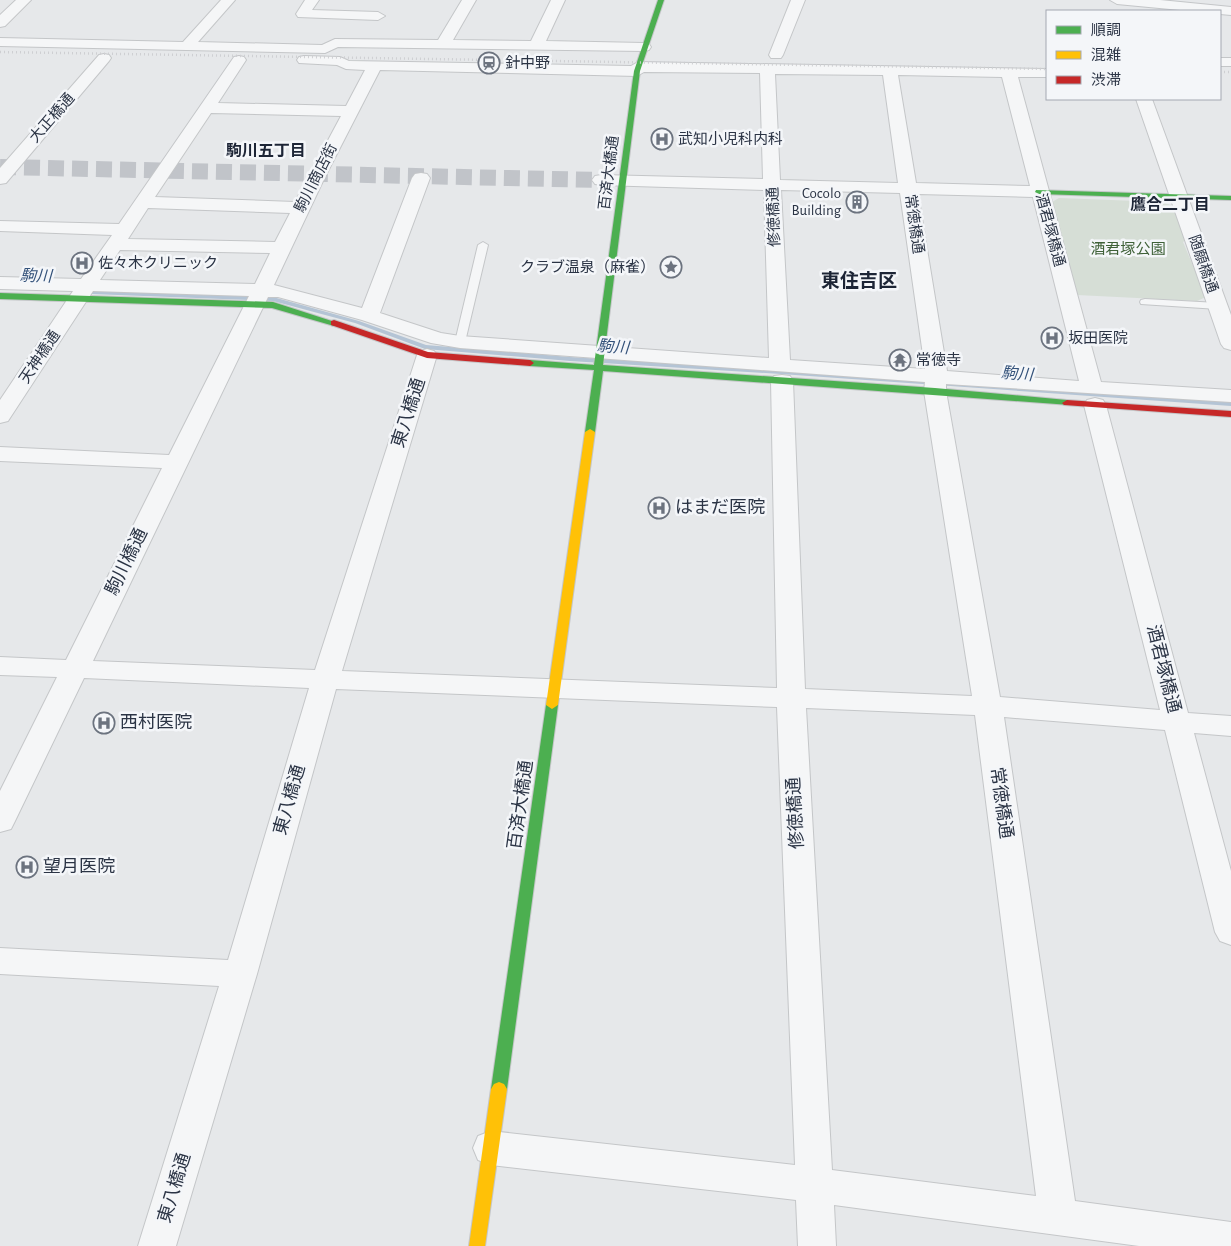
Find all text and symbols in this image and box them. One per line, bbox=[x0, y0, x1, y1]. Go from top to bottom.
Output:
legend bbox=[1046, 10, 1221, 100]
text: 順調 bbox=[1091, 23, 1121, 38]
text: 混雑 bbox=[1091, 47, 1121, 63]
station icon: 針中野 bbox=[477, 51, 501, 75]
place label: 針中野 bbox=[505, 55, 550, 71]
text: 渋滞 bbox=[1091, 72, 1121, 88]
street label: 大正橋通 bbox=[26, 90, 77, 146]
hospital icon: 武知小児科内科 bbox=[650, 127, 674, 151]
place label: 武知小児科内科 bbox=[678, 131, 783, 147]
street label: 百済大橋通 bbox=[596, 135, 621, 211]
street label: 駒川商店街 bbox=[291, 141, 340, 215]
district label: 駒川五丁目 bbox=[226, 142, 306, 159]
place label: Cocolo Building bbox=[792, 186, 842, 218]
street label: 修徳橋通 bbox=[764, 187, 783, 247]
building icon: Cocolo Building bbox=[845, 190, 869, 214]
street label: 酒君塚橋通 bbox=[1033, 192, 1068, 268]
street label: 常徳橋通 bbox=[902, 193, 927, 255]
district label: 鷹合二丁目 bbox=[1130, 196, 1210, 213]
street label: 随願橋通 bbox=[1186, 233, 1221, 295]
park label: 酒君塚公園 bbox=[1090, 241, 1166, 257]
hospital icon: 佐々木クリニック bbox=[70, 251, 94, 275]
place label: 佐々木クリニック bbox=[98, 255, 218, 271]
place icon: クラブ温泉（麻雀） bbox=[659, 255, 683, 279]
place label: クラブ温泉（麻雀） bbox=[520, 259, 655, 275]
water label: 駒川 bbox=[20, 266, 54, 285]
district label: 東住吉区 bbox=[821, 270, 897, 291]
hospital icon: 坂田医院 bbox=[1040, 326, 1064, 350]
street label: 天神橋通 bbox=[16, 327, 63, 386]
place label: 坂田医院 bbox=[1068, 330, 1128, 346]
water label: 駒川 bbox=[596, 337, 632, 356]
temple icon: 常徳寺 bbox=[888, 348, 912, 372]
place label: 常徳寺 bbox=[916, 352, 961, 368]
water label: 駒川 bbox=[1000, 364, 1036, 383]
street label: 東八橋通 bbox=[388, 376, 429, 450]
hospital icon: はまだ医院 bbox=[647, 496, 671, 520]
place label: はまだ医院 bbox=[675, 498, 765, 517]
street label: 駒川橋通 bbox=[102, 525, 151, 598]
street label: 酒君塚橋通 bbox=[1143, 623, 1184, 715]
hospital icon: 西村医院 bbox=[92, 711, 116, 735]
place label: 西村医院 bbox=[120, 712, 192, 732]
street label: 百済大橋通 bbox=[505, 759, 536, 851]
street label: 東八橋通 bbox=[270, 763, 309, 837]
street label: 常徳橋通 bbox=[987, 766, 1017, 840]
street label: 修徳橋通 bbox=[783, 777, 807, 850]
hospital icon: 望月医院 bbox=[15, 855, 39, 879]
place label: 望月医院 bbox=[43, 857, 115, 876]
street label: 東八橋通 bbox=[155, 1151, 194, 1225]

